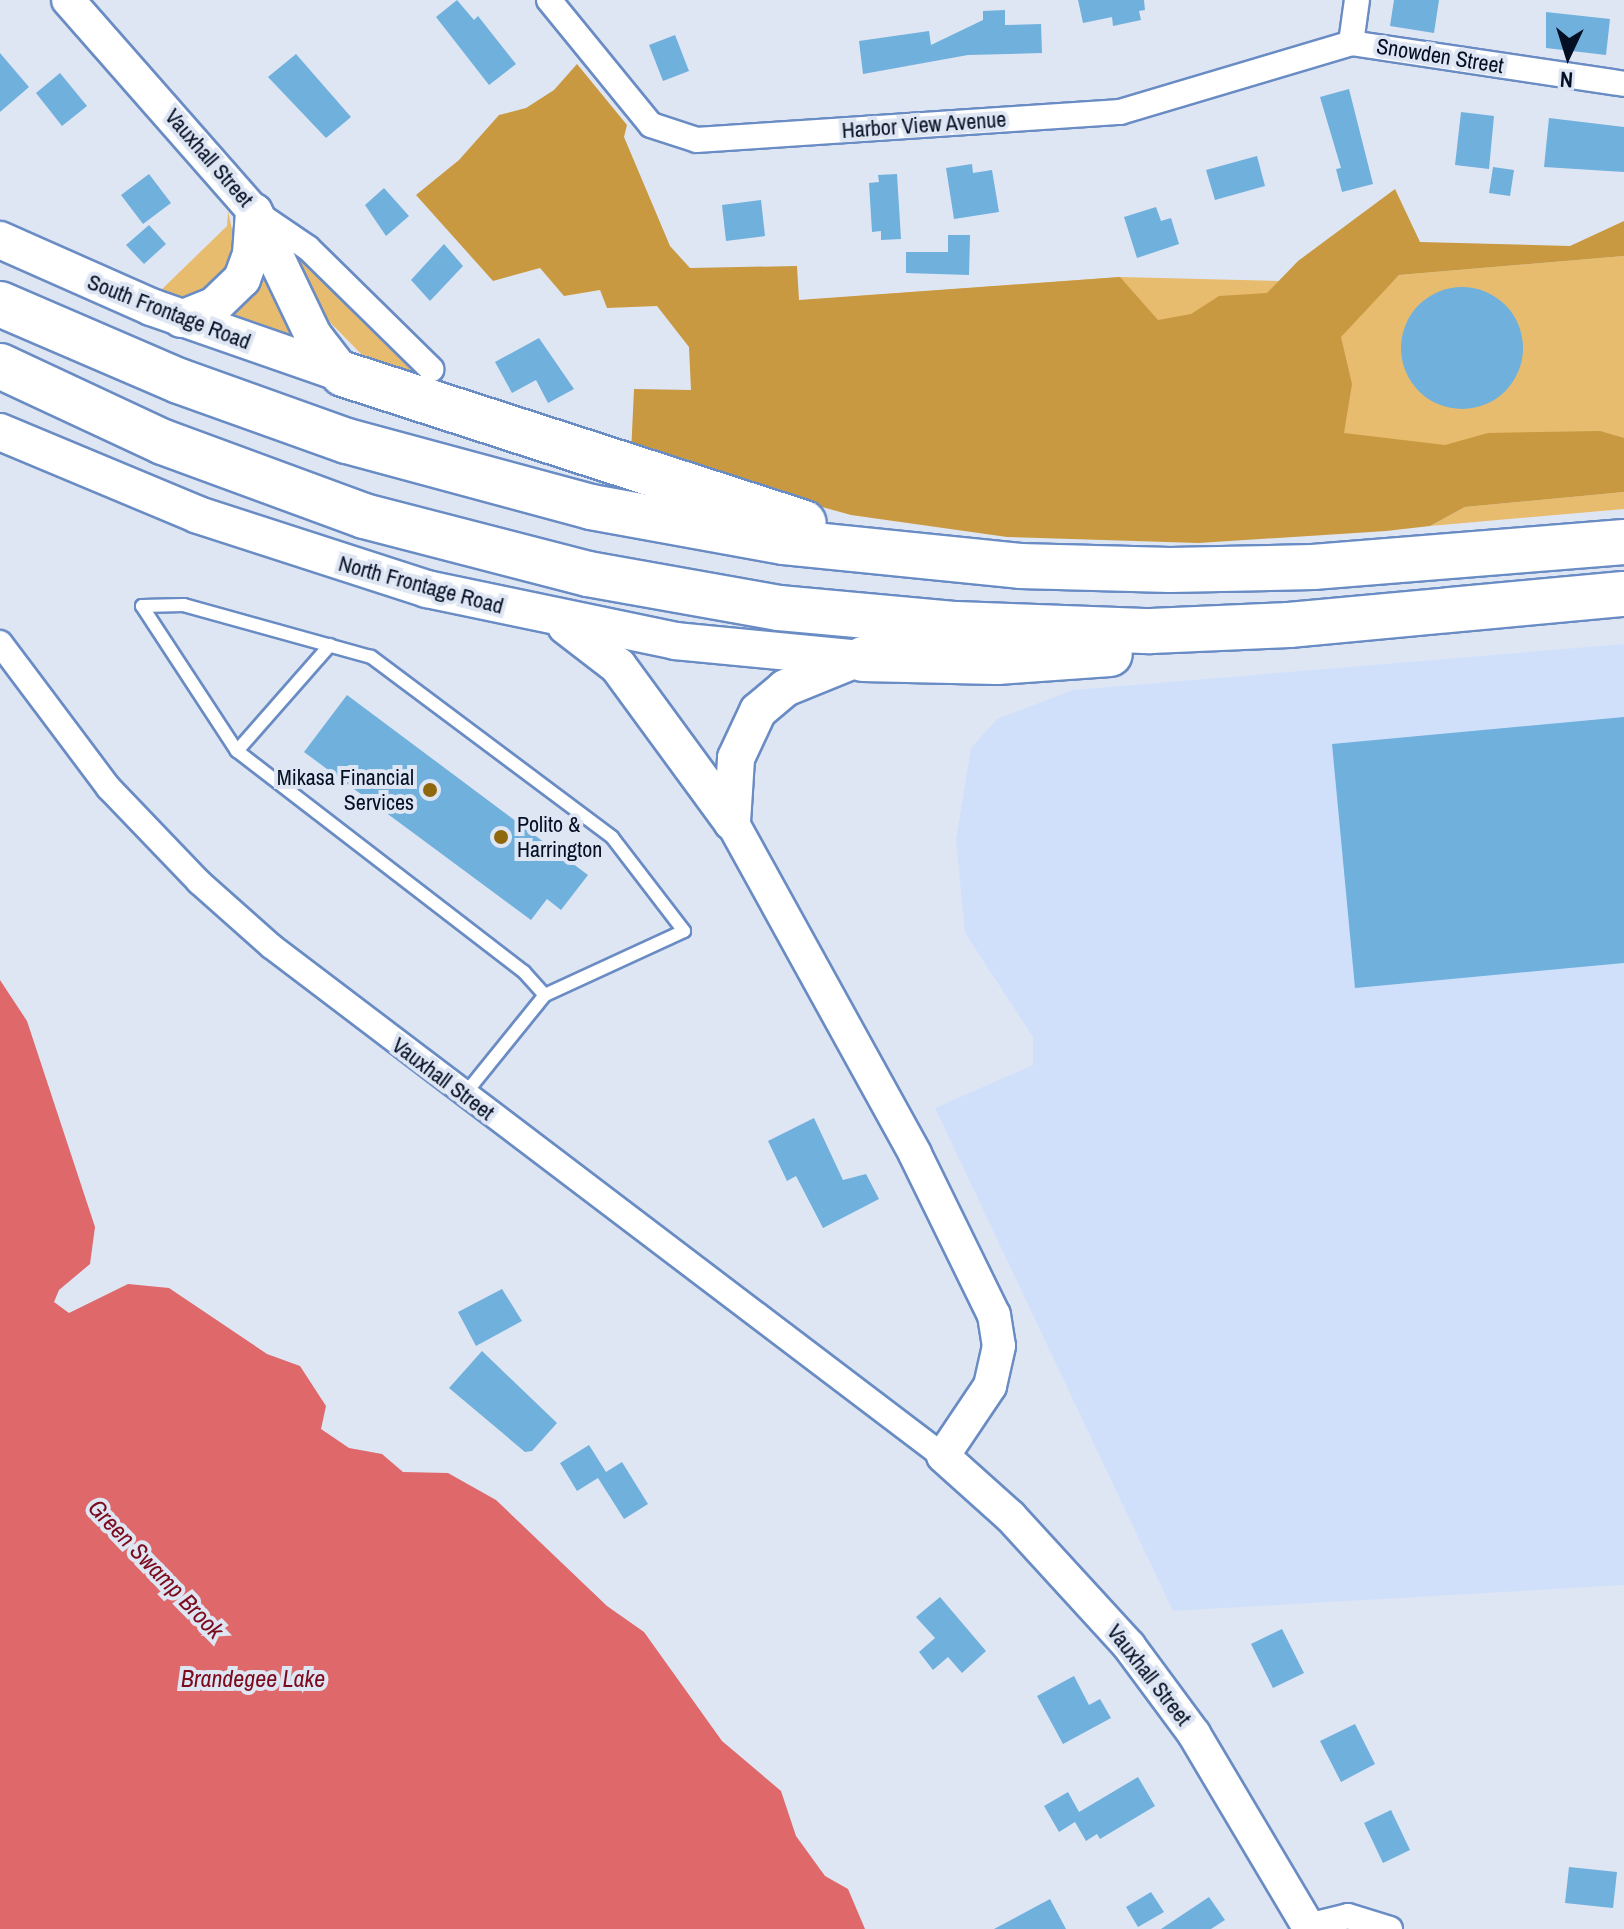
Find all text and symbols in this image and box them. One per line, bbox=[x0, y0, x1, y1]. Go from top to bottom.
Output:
north arrow bbox=[1528, 16, 1608, 96]
street label: Snowden Street bbox=[1375, 33, 1505, 79]
text: N bbox=[1559, 65, 1574, 95]
street label: Vauxhall Street bbox=[159, 104, 259, 212]
street label: Harbor View Avenue bbox=[840, 106, 1008, 144]
street label: South Frontage Road bbox=[84, 269, 254, 355]
street label: North Frontage Road bbox=[336, 550, 506, 620]
place label: Mikasa Financial Services bbox=[277, 764, 414, 816]
marker: Mikasa Financial Services bbox=[421, 781, 439, 799]
place label: Polito & Harrington bbox=[517, 811, 602, 862]
marker: Polito & Harrington bbox=[492, 828, 510, 846]
street label: Vauxhall Street bbox=[387, 1032, 499, 1126]
water label: Green Swamp Brook bbox=[82, 1493, 230, 1645]
street label: Vauxhall Street bbox=[1101, 1619, 1197, 1731]
water label: Brandegee Lake bbox=[181, 1665, 325, 1693]

